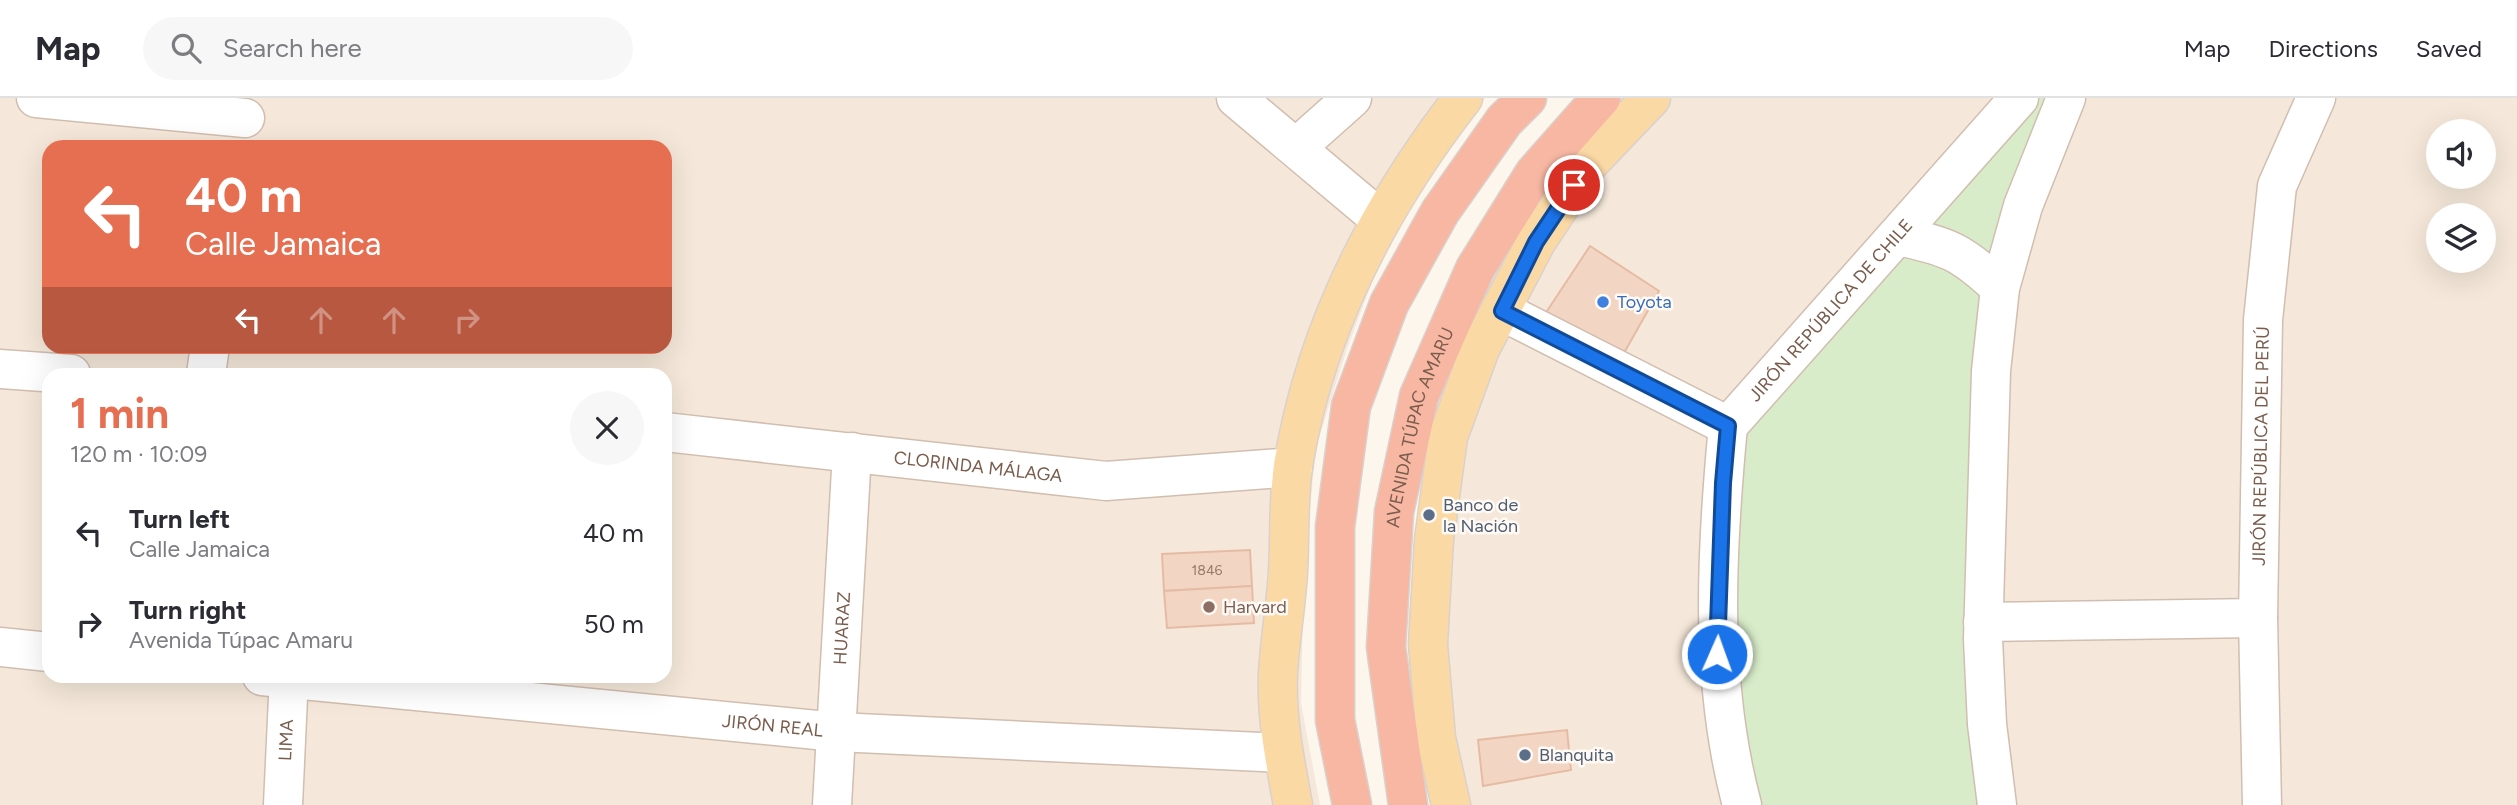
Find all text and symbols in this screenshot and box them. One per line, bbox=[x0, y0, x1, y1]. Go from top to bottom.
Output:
search box bbox=[143, 17, 633, 80]
text: Map bbox=[35, 29, 101, 68]
icon: search bbox=[167, 29, 205, 67]
text: Search here bbox=[223, 32, 362, 64]
text: Map bbox=[2184, 34, 2230, 63]
text: Directions bbox=[2268, 34, 2378, 63]
text: Saved bbox=[2416, 34, 2482, 63]
map controls bbox=[2426, 119, 2496, 273]
button: sound bbox=[2426, 119, 2496, 189]
pin bbox=[1544, 155, 1604, 215]
text: 40 m bbox=[185, 165, 302, 224]
icon: arrive bbox=[1555, 166, 1593, 204]
icon: left bbox=[70, 168, 161, 259]
button: layers bbox=[2426, 203, 2496, 273]
street label: JIRÓN REPÚBLICA DE CHILE bbox=[1744, 214, 1917, 406]
text: Calle Jamaica bbox=[185, 225, 381, 263]
place label: Toyota bbox=[1617, 291, 1672, 313]
marker: Toyota bbox=[1595, 294, 1611, 310]
icon: left bbox=[229, 301, 267, 339]
icon: ahead bbox=[302, 301, 340, 339]
icon: ahead bbox=[375, 301, 413, 339]
icon: right bbox=[448, 301, 486, 339]
street label: AVENIDA TÚPAC AMARU bbox=[1382, 324, 1459, 529]
street label: JIRÓN REPÚBLICA DEL PERÚ bbox=[2248, 326, 2274, 566]
text: 1 min bbox=[70, 388, 169, 439]
button: close bbox=[570, 391, 644, 465]
text: 120 m · 10:09 bbox=[70, 440, 207, 468]
street label: CLORINDA MÁLAGA bbox=[893, 446, 1063, 487]
place label: Banco de la Nación bbox=[1443, 494, 1518, 537]
text: Turn left bbox=[129, 503, 230, 535]
marker: Banco de la Nación bbox=[1421, 507, 1437, 523]
icon: left bbox=[70, 514, 108, 552]
text: 40 m bbox=[583, 517, 644, 549]
text: Calle Jamaica bbox=[129, 535, 270, 563]
house number: 1846 bbox=[1192, 562, 1223, 579]
street label: HUARAZ bbox=[829, 591, 855, 666]
text: Turn right bbox=[129, 594, 246, 626]
place label: Harvard bbox=[1223, 596, 1287, 618]
marker: Harvard bbox=[1201, 599, 1217, 615]
icon: right bbox=[70, 605, 108, 643]
text: 50 m bbox=[584, 608, 644, 640]
position arrow bbox=[1680, 617, 1754, 691]
text: Avenida Túpac Amaru bbox=[129, 626, 353, 654]
street label: JIRÓN REAL bbox=[721, 710, 825, 742]
street label: LIMA bbox=[274, 719, 298, 761]
place label: Blanquita bbox=[1539, 744, 1614, 766]
marker: Blanquita bbox=[1517, 747, 1533, 763]

